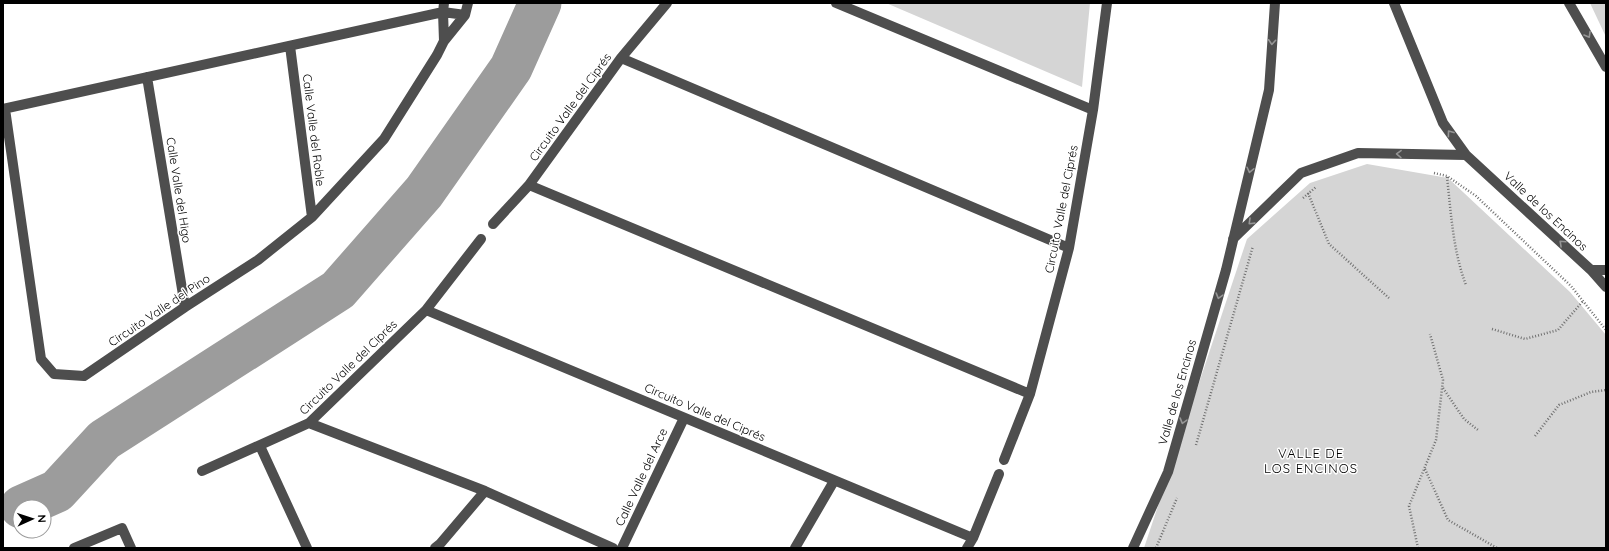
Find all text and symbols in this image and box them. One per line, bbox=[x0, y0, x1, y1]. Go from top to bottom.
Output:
one-way arrow bbox=[1583, 31, 1590, 38]
one-way arrow bbox=[1268, 39, 1277, 45]
street label: Circuito Valle del Ciprés bbox=[526, 50, 614, 164]
street label: Calle Valle del Roble bbox=[300, 73, 328, 187]
one-way arrow bbox=[1448, 130, 1455, 137]
street label: Calle Valle del Higo bbox=[163, 136, 195, 244]
street label: Circuito Valle del Ciprés bbox=[1041, 143, 1081, 274]
one-way arrow bbox=[1396, 150, 1402, 158]
one-way arrow bbox=[1246, 166, 1254, 173]
street label: Valle de los Encinos bbox=[1501, 168, 1591, 254]
one-way arrow bbox=[1248, 217, 1256, 225]
one-way arrow bbox=[1559, 241, 1567, 248]
street label: Circuito Valle del Pino bbox=[105, 270, 213, 350]
one-way arrow bbox=[1215, 292, 1224, 299]
street label: Circuito Valle del Ciprés bbox=[296, 316, 400, 418]
street label: Valle de los Encinos bbox=[1155, 337, 1199, 446]
street label: Circuito Valle del Ciprés bbox=[642, 380, 768, 444]
one-way arrow bbox=[1179, 417, 1188, 424]
street label: Calle Valle del Arce bbox=[612, 425, 670, 528]
district label: VALLE DE LOS ENCINOS bbox=[1264, 445, 1358, 476]
north arrow bbox=[12, 499, 52, 539]
text: N bbox=[35, 514, 49, 523]

